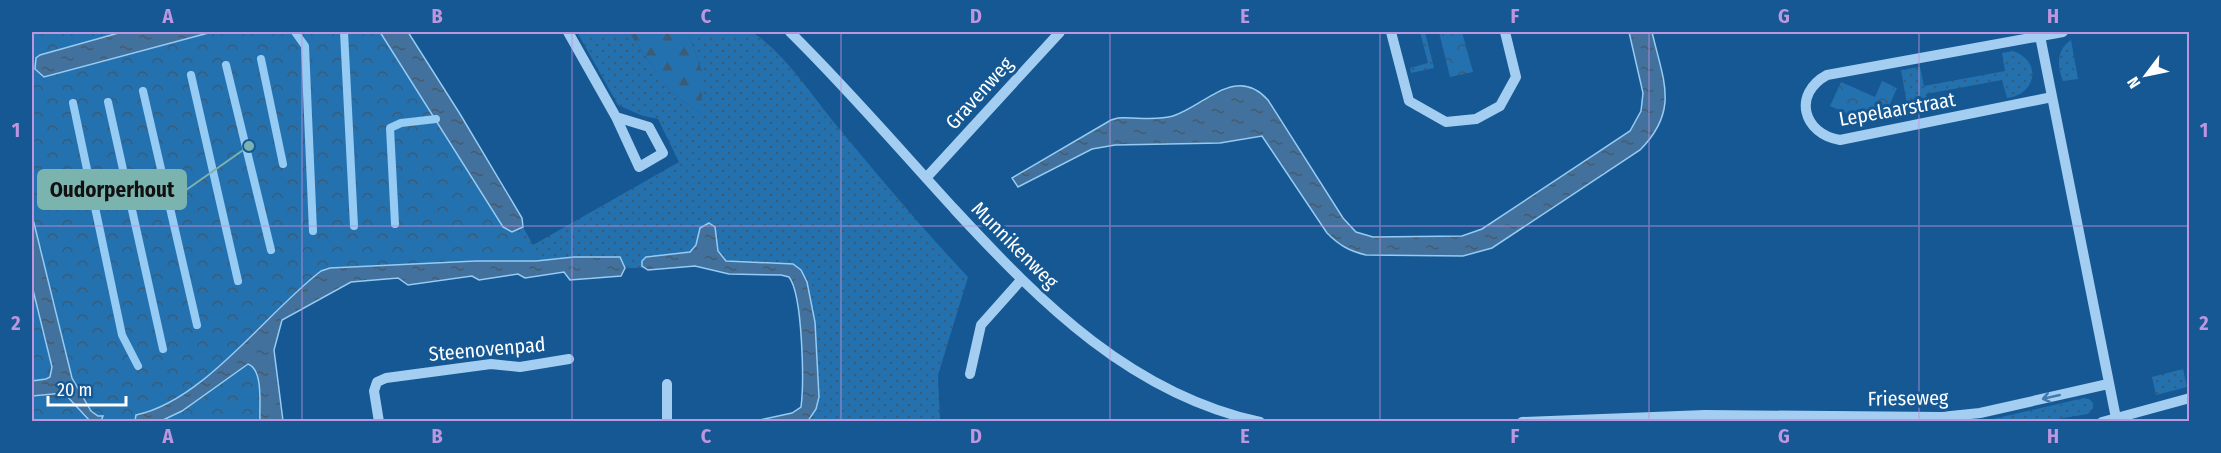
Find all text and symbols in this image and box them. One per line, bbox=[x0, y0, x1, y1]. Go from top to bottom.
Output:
text: A bbox=[162, 4, 175, 28]
text: B bbox=[431, 4, 443, 28]
text: C bbox=[701, 4, 712, 28]
text: D bbox=[970, 4, 982, 28]
text: E bbox=[1240, 4, 1250, 28]
text: F bbox=[1511, 4, 1520, 28]
text: G bbox=[1778, 4, 1790, 28]
text: H bbox=[2047, 4, 2059, 28]
north arrow bbox=[2116, 45, 2176, 105]
street label: Gravenweg bbox=[940, 51, 1018, 134]
text: N bbox=[2123, 74, 2144, 92]
street label: Lepelaarstraat bbox=[1837, 87, 1957, 131]
text: 1 bbox=[12, 118, 20, 142]
text: 1 bbox=[2200, 118, 2208, 142]
callout: Oudorperhout bbox=[38, 170, 186, 209]
text: Oudorperhout bbox=[50, 177, 175, 203]
street label: Munnikenweg bbox=[967, 197, 1064, 294]
text: 2 bbox=[10, 311, 21, 335]
text: 2 bbox=[2198, 311, 2209, 335]
street label: Steenovenpad bbox=[428, 332, 546, 366]
scale bar bbox=[48, 369, 126, 407]
text: 20 m bbox=[57, 379, 92, 401]
street label: Frieseweg bbox=[1867, 385, 1949, 411]
one-way arrow bbox=[2042, 392, 2061, 403]
text: A bbox=[162, 424, 175, 448]
text: B bbox=[431, 424, 443, 448]
text: C bbox=[701, 424, 712, 448]
text: D bbox=[970, 424, 982, 448]
text: E bbox=[1240, 424, 1250, 448]
text: F bbox=[1511, 424, 1520, 448]
text: G bbox=[1778, 424, 1790, 448]
text: H bbox=[2047, 424, 2059, 448]

